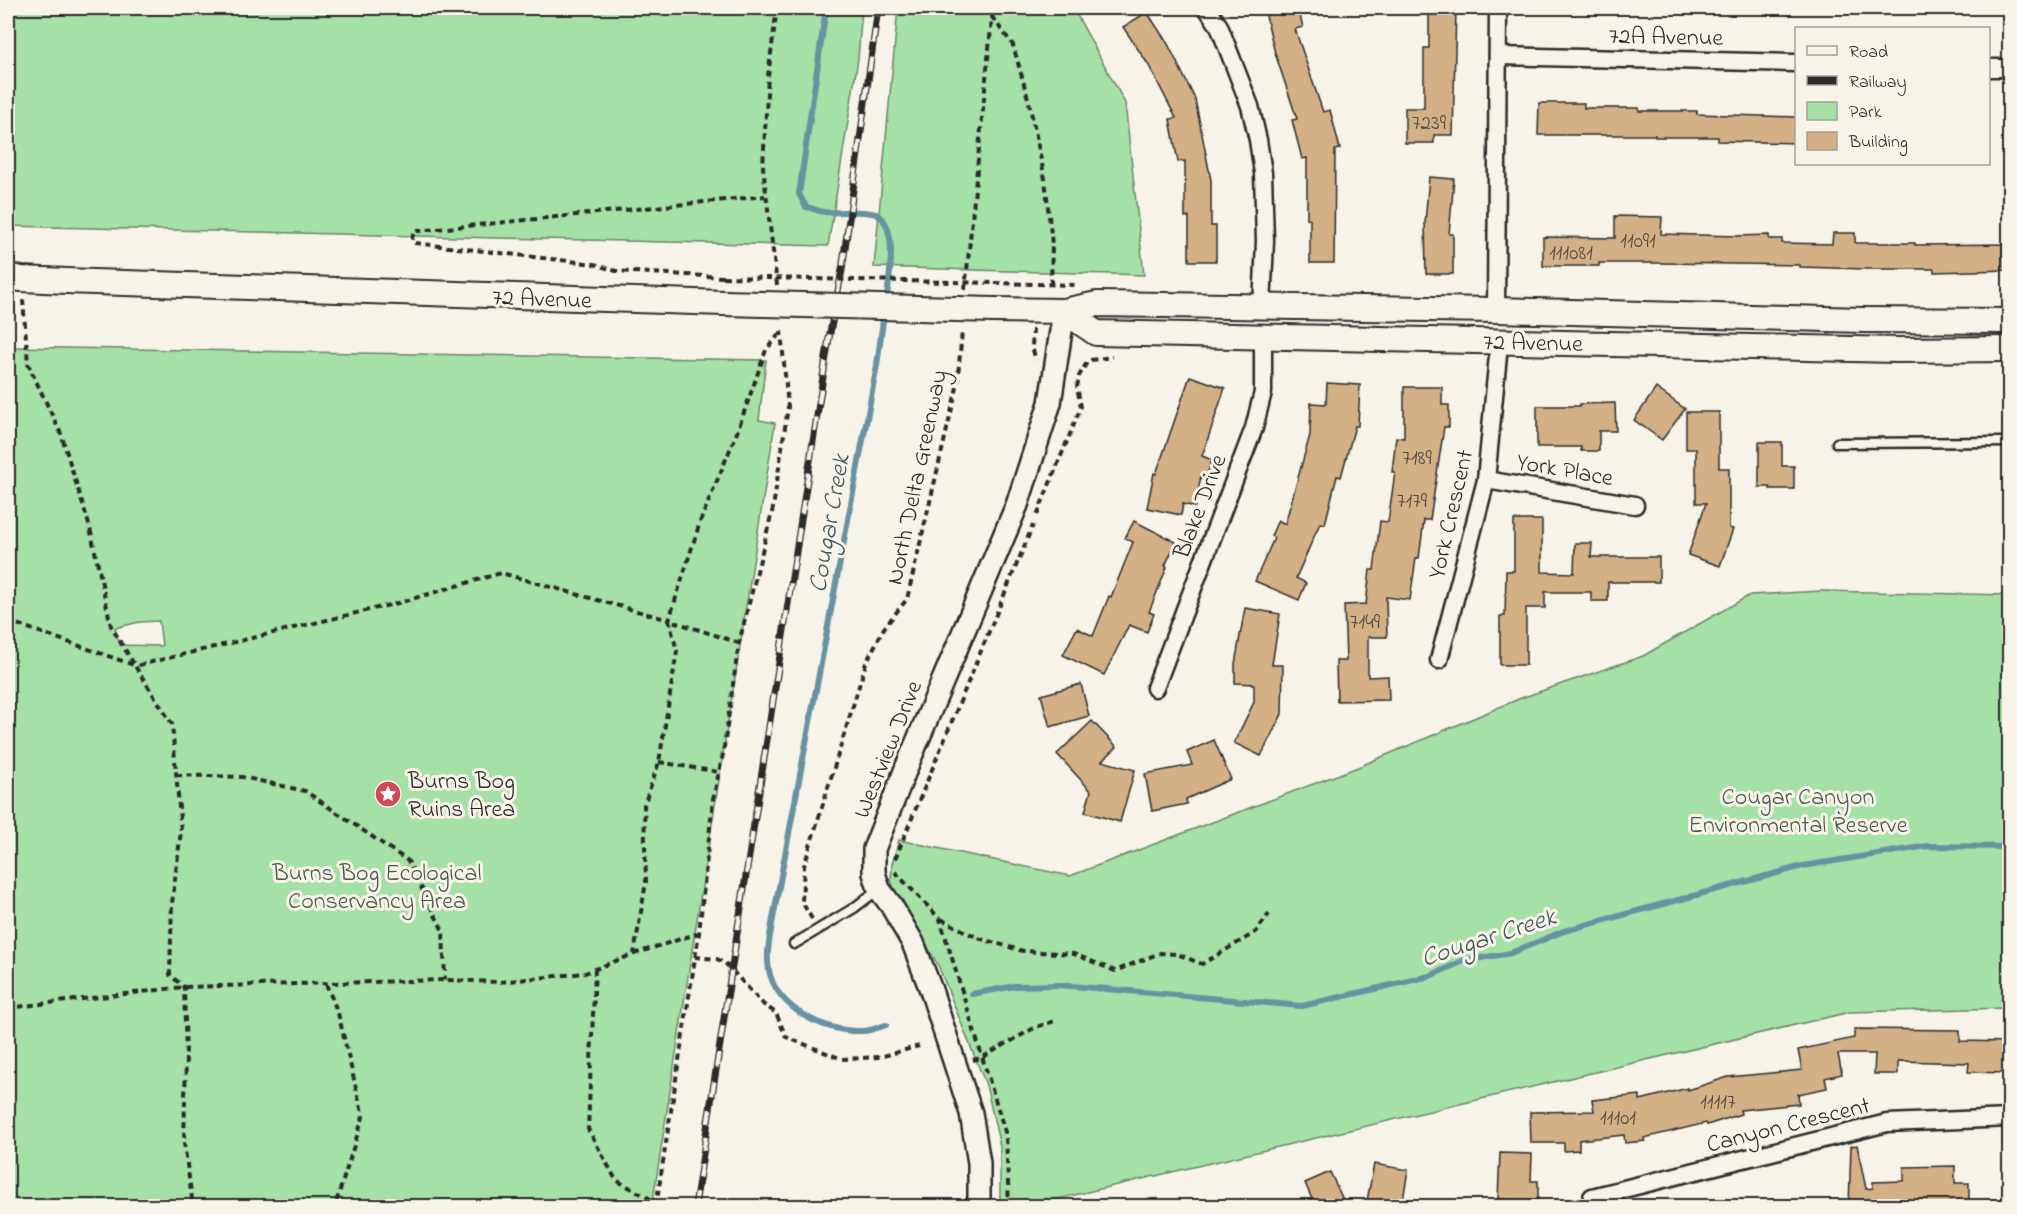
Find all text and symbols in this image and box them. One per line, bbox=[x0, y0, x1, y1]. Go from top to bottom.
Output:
street label: 72A Avenue bbox=[1608, 20, 1724, 57]
legend bbox=[1795, 27, 1990, 165]
text: Road bbox=[1849, 40, 1888, 66]
text: Railway bbox=[1849, 70, 1906, 96]
text: Park bbox=[1849, 100, 1882, 126]
house number: 7239 bbox=[1412, 109, 1447, 139]
text: Building bbox=[1848, 130, 1908, 157]
house number: 11091 bbox=[1620, 227, 1656, 257]
house number: 111081 bbox=[1549, 239, 1593, 269]
street label: 72 Avenue bbox=[492, 281, 593, 320]
street label: 72 Avenue bbox=[1483, 326, 1583, 363]
street label: North Delta Greenway bbox=[879, 367, 959, 588]
house number: 7189 bbox=[1402, 444, 1432, 474]
street label: York Place bbox=[1513, 446, 1616, 497]
street label: York Crescent bbox=[1421, 447, 1484, 583]
street label: Blake Drive bbox=[1165, 449, 1237, 565]
water label: Cougar Creek bbox=[800, 450, 862, 596]
house number: 7179 bbox=[1397, 487, 1428, 517]
house number: 7149 bbox=[1350, 608, 1381, 638]
street label: Westview Drive bbox=[846, 676, 933, 824]
place label: Burns Bog Ruins Area bbox=[407, 765, 515, 828]
place icon: Burns Bog Ruins Area bbox=[373, 779, 403, 809]
park label: Cougar Canyon Environmental Reserve bbox=[1688, 781, 1908, 844]
park label: Burns Bog Ecological Conservancy Area bbox=[272, 857, 481, 921]
water label: Cougar Creek bbox=[1417, 899, 1563, 979]
house number: 11117 bbox=[1700, 1088, 1736, 1118]
street label: Canyon Crescent bbox=[1703, 1089, 1874, 1165]
house number: 11101 bbox=[1600, 1104, 1636, 1134]

